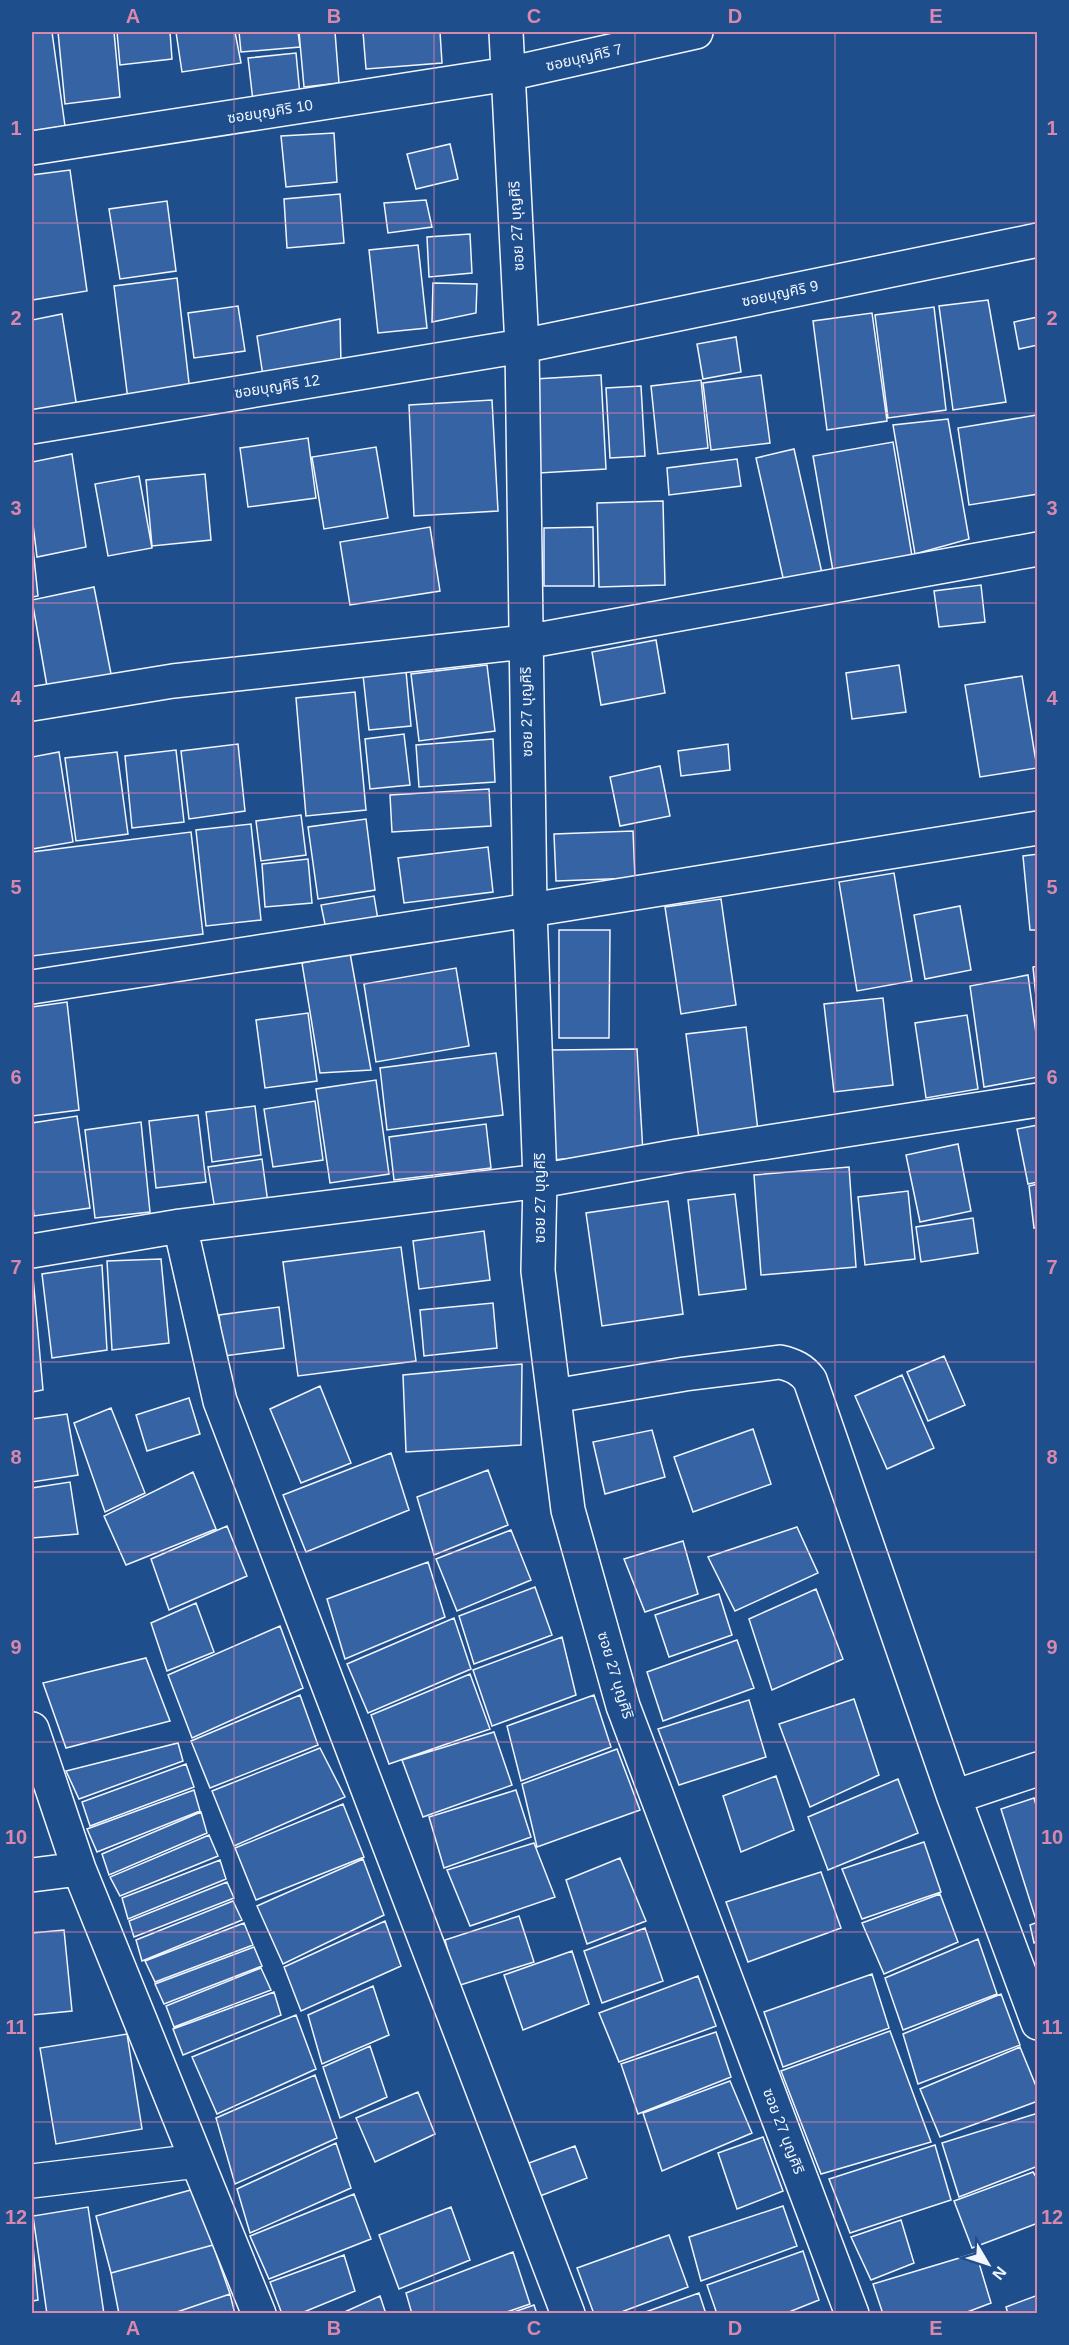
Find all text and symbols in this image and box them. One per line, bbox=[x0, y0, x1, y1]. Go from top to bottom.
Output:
text: A bbox=[126, 5, 140, 27]
text: B bbox=[327, 5, 341, 27]
text: C bbox=[527, 5, 541, 27]
text: D bbox=[728, 5, 742, 27]
text: E bbox=[929, 5, 943, 27]
street label: ซอยบุญศิริ 7 bbox=[544, 40, 624, 75]
street label: ซอยบุญศิริ 10 bbox=[226, 96, 314, 127]
text: 1 bbox=[10, 117, 22, 139]
text: 1 bbox=[1046, 117, 1058, 139]
street label: ซอย 27 บุญศิริ bbox=[505, 180, 528, 272]
street label: ซอยบุญศิริ 9 bbox=[740, 277, 820, 310]
text: 2 bbox=[10, 307, 22, 329]
text: 2 bbox=[1046, 307, 1058, 329]
street label: ซอยบุญศิริ 12 bbox=[233, 371, 321, 402]
text: 3 bbox=[10, 497, 22, 519]
text: 3 bbox=[1046, 497, 1058, 519]
street label: ซอย 27 บุญศิริ bbox=[517, 667, 536, 757]
text: 4 bbox=[10, 687, 22, 709]
text: 4 bbox=[1046, 687, 1058, 709]
text: 5 bbox=[10, 876, 22, 898]
text: 5 bbox=[1046, 876, 1058, 898]
text: 6 bbox=[10, 1066, 22, 1088]
text: 6 bbox=[1046, 1066, 1058, 1088]
street label: ซอย 27 บุญศิริ bbox=[531, 1153, 549, 1243]
text: 7 bbox=[10, 1256, 22, 1278]
text: 7 bbox=[1046, 1256, 1058, 1278]
text: 8 bbox=[10, 1446, 22, 1468]
text: 8 bbox=[1046, 1446, 1058, 1468]
street label: ซอย 27 บุญศิริ bbox=[594, 1629, 637, 1721]
text: 9 bbox=[10, 1636, 22, 1658]
text: 9 bbox=[1046, 1636, 1058, 1658]
text: 10 bbox=[5, 1826, 27, 1848]
text: 10 bbox=[1041, 1826, 1063, 1848]
text: 11 bbox=[5, 2016, 27, 2038]
text: 11 bbox=[1041, 2016, 1063, 2038]
street label: ซอย 27 บุญศิริ bbox=[759, 2086, 808, 2177]
text: 12 bbox=[5, 2206, 27, 2228]
text: 12 bbox=[1041, 2206, 1063, 2228]
north arrow bbox=[958, 2234, 1018, 2294]
text: N bbox=[989, 2263, 1010, 2283]
text: A bbox=[126, 2317, 140, 2339]
text: B bbox=[327, 2317, 341, 2339]
text: C bbox=[527, 2317, 541, 2339]
text: D bbox=[728, 2317, 742, 2339]
text: E bbox=[929, 2317, 943, 2339]

